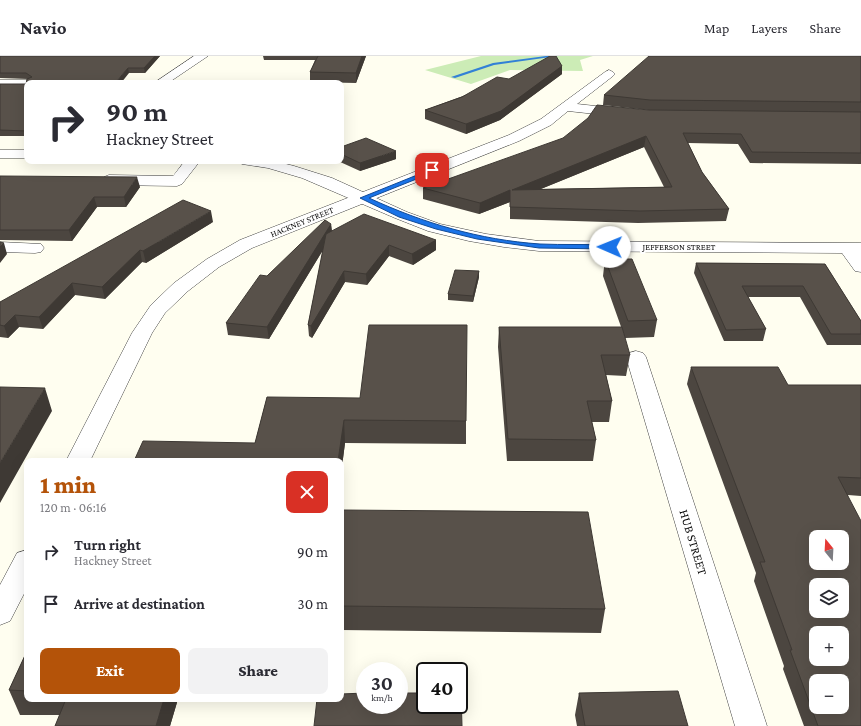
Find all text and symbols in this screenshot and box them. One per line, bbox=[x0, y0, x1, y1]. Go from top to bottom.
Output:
text: Navio bbox=[20, 17, 67, 38]
text: Map bbox=[704, 20, 729, 36]
text: Layers bbox=[751, 20, 788, 36]
text: Share bbox=[810, 20, 841, 36]
icon: right bbox=[40, 96, 92, 148]
text: 90 m bbox=[106, 96, 167, 127]
text: Hackney Street bbox=[106, 129, 214, 149]
pin bbox=[415, 153, 449, 187]
icon: arrive bbox=[421, 159, 443, 181]
street label: HACKNEY STREET bbox=[269, 205, 335, 239]
position arrow bbox=[589, 226, 631, 268]
street label: JEFFERSON STREET bbox=[642, 242, 716, 252]
text: 1 min bbox=[40, 471, 96, 498]
button: close bbox=[286, 471, 328, 513]
text: 120 m · 06:16 bbox=[40, 500, 107, 515]
street label: HUB STREET bbox=[676, 507, 711, 577]
north arrow bbox=[809, 530, 849, 570]
map controls bbox=[809, 530, 849, 714]
text: Turn right bbox=[74, 537, 141, 553]
icon: right bbox=[40, 541, 62, 563]
text: 90 m bbox=[297, 544, 328, 560]
text: Hackney Street bbox=[74, 553, 152, 568]
button: layers bbox=[809, 578, 849, 618]
icon: arrive bbox=[40, 593, 62, 615]
text: Arrive at destination bbox=[74, 596, 205, 612]
text: 30 m bbox=[298, 596, 328, 612]
button: + bbox=[809, 626, 849, 666]
button: Exit bbox=[40, 648, 180, 694]
button: Share bbox=[188, 648, 328, 694]
speed limit sign: 40 bbox=[416, 662, 468, 714]
text: 30 bbox=[371, 672, 393, 694]
button: − bbox=[809, 674, 849, 714]
text: km/h bbox=[371, 692, 393, 703]

